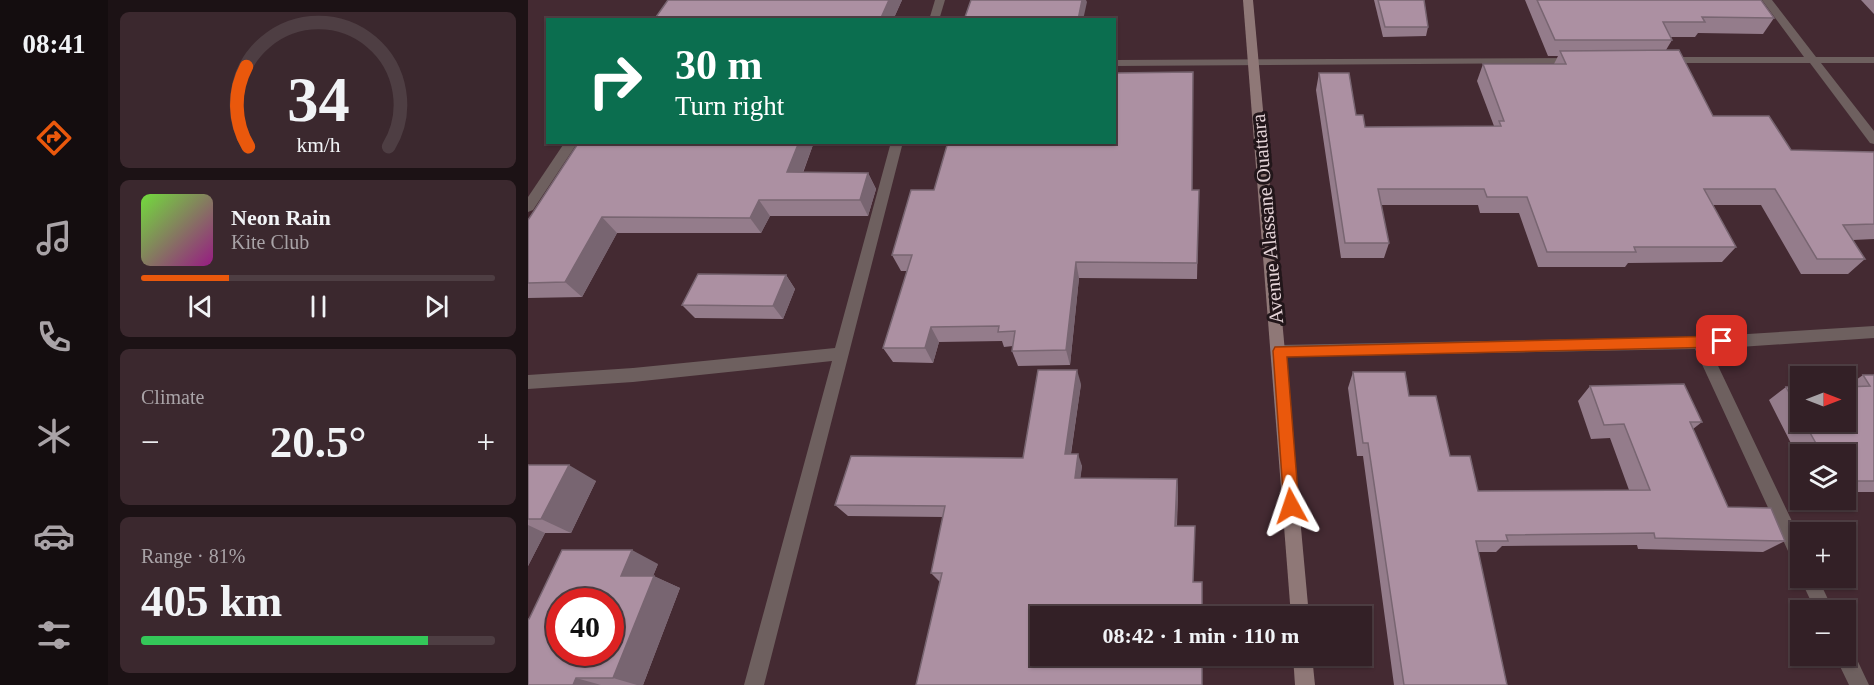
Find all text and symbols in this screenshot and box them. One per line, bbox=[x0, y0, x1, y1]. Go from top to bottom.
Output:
text: 08:41 bbox=[23, 29, 86, 59]
icon: right bbox=[576, 42, 654, 120]
text: 30 m bbox=[675, 42, 763, 88]
text: 34 bbox=[287, 65, 349, 134]
text: Turn right bbox=[675, 91, 784, 121]
street label: Avenue Alassane Ouattara bbox=[1247, 113, 1287, 325]
icon: directions bbox=[33, 117, 75, 159]
text: km/h bbox=[296, 134, 340, 158]
text: Neon Rain bbox=[231, 205, 331, 230]
icon: music bbox=[33, 217, 75, 259]
text: Kite Club bbox=[231, 231, 309, 253]
icon: previous bbox=[184, 290, 217, 323]
icon: pause bbox=[302, 290, 335, 323]
icon: next bbox=[420, 290, 453, 323]
pin bbox=[1696, 315, 1747, 366]
icon: phone bbox=[33, 316, 75, 358]
icon: arrive bbox=[1705, 324, 1738, 357]
north arrow bbox=[1790, 366, 1856, 432]
map controls bbox=[1790, 366, 1856, 666]
text: Climate bbox=[141, 386, 204, 408]
icon: climate bbox=[33, 415, 75, 457]
text: 20.5° bbox=[270, 417, 366, 467]
text: − bbox=[141, 424, 160, 460]
text: + bbox=[476, 424, 495, 460]
button: layers bbox=[1790, 444, 1856, 510]
position arrow bbox=[1259, 474, 1323, 538]
icon: car bbox=[33, 515, 75, 557]
button: + bbox=[1790, 522, 1856, 588]
text: Range · 81% bbox=[141, 545, 245, 567]
text: 405 km bbox=[141, 576, 282, 626]
speed limit sign: 40 bbox=[546, 588, 624, 666]
button: − bbox=[1790, 600, 1856, 666]
icon: filters bbox=[33, 614, 75, 656]
text: 08:42 · 1 min · 110 m bbox=[1103, 623, 1299, 648]

